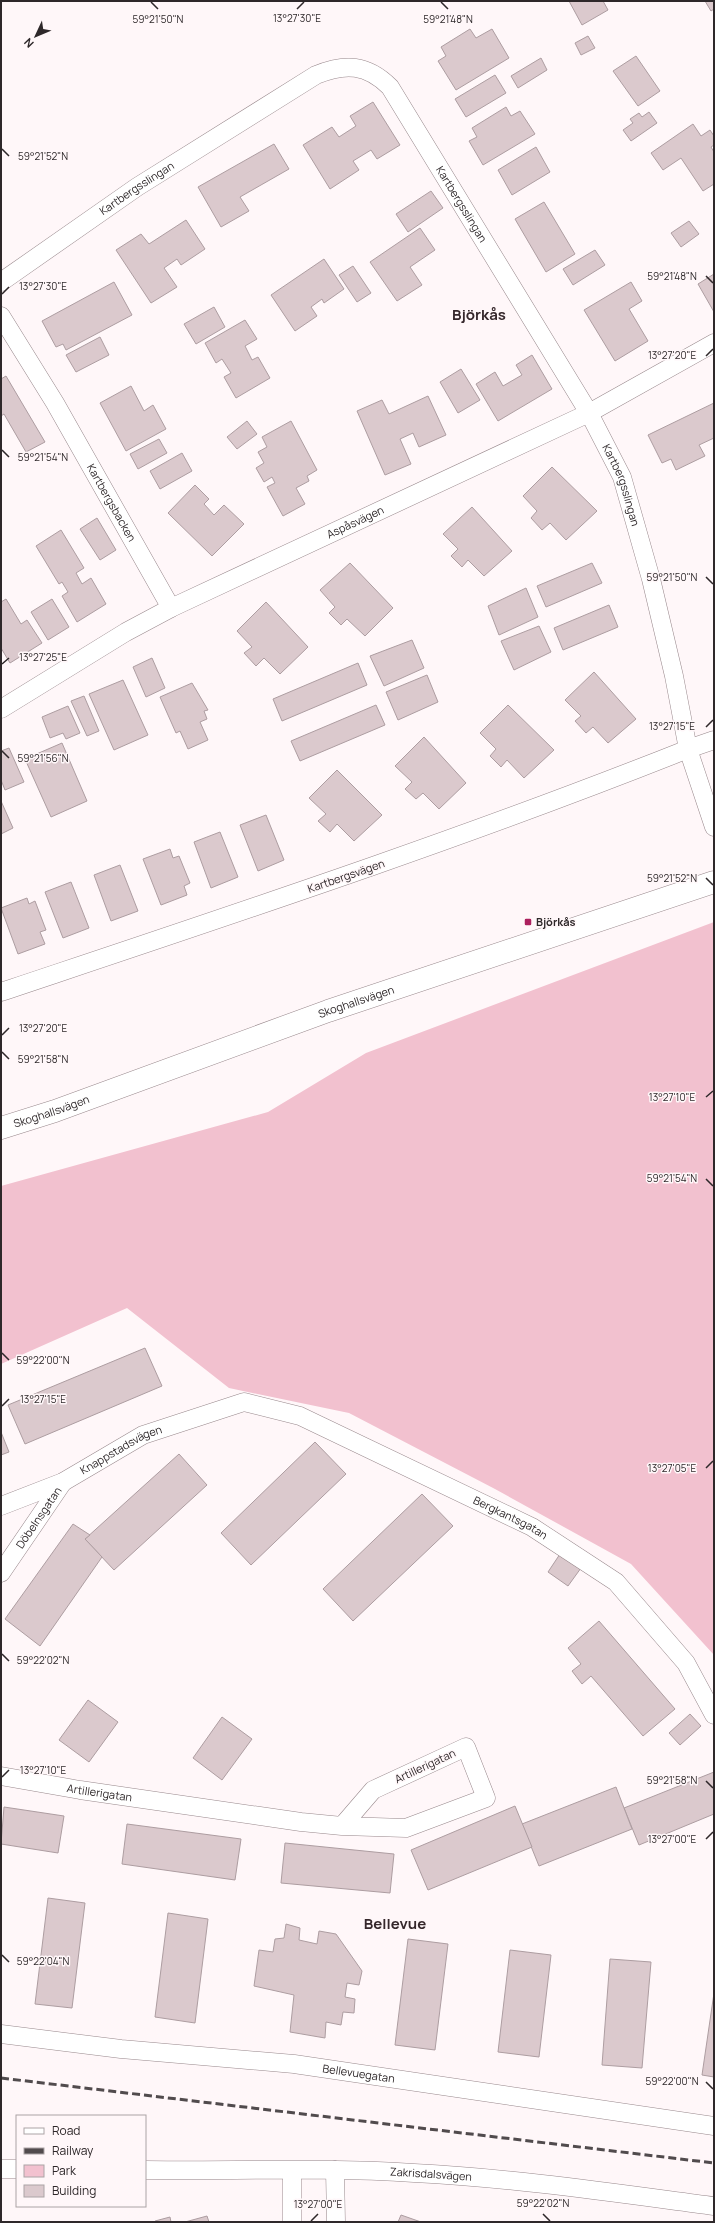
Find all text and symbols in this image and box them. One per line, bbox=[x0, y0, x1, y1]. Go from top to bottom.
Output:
text: 13°27'30"E bbox=[273, 11, 321, 25]
text: 59°21'50"N bbox=[133, 12, 184, 26]
text: 59°21'48"N bbox=[423, 12, 473, 26]
north arrow bbox=[16, 16, 56, 56]
text: N bbox=[20, 35, 37, 51]
text: 59°21'52"N bbox=[18, 149, 68, 163]
street label: Kartbergsslingan bbox=[96, 158, 177, 218]
street label: Kartbergsslingan bbox=[433, 163, 491, 245]
text: 59°21'48"N bbox=[647, 269, 697, 283]
text: 13°27'30"E bbox=[19, 279, 67, 293]
district label: Björkås bbox=[452, 304, 506, 325]
text: 13°27'20"E bbox=[648, 348, 696, 362]
street label: Kartbergsslingan bbox=[599, 441, 644, 528]
text: 59°21'54"N bbox=[18, 450, 68, 464]
street label: Kartbergsbacken bbox=[84, 461, 140, 544]
street label: Aspåsvägen bbox=[324, 502, 386, 541]
text: 59°21'50"N bbox=[647, 570, 698, 584]
text: 13°27'25"E bbox=[19, 650, 67, 664]
text: 13°27'15"E bbox=[649, 719, 695, 733]
text: 59°21'56"N bbox=[18, 751, 69, 765]
street label: Kartbergsvägen bbox=[305, 855, 386, 896]
text: 59°21'52"N bbox=[647, 871, 697, 885]
place label: Björkås bbox=[536, 914, 576, 929]
marker: Björkås bbox=[523, 917, 533, 927]
street label: Skoghallsvägen bbox=[316, 981, 396, 1021]
text: 13°27'20"E bbox=[19, 1021, 67, 1035]
text: 59°21'58"N bbox=[18, 1052, 68, 1066]
text: 13°27'10"E bbox=[649, 1090, 696, 1104]
street label: Skoghallsvägen bbox=[11, 1091, 91, 1131]
text: 59°21'54"N bbox=[647, 1171, 697, 1185]
text: 59°22'00"N bbox=[17, 1353, 70, 1367]
text: 13°27'15"E bbox=[20, 1392, 66, 1406]
street label: Knappstadsvägen bbox=[77, 1421, 164, 1477]
text: 13°27'05"E bbox=[648, 1461, 696, 1475]
street label: Döbelnsgatan bbox=[12, 1484, 65, 1551]
street label: Bergkantsgatan bbox=[471, 1492, 551, 1542]
text: 59°22'02"N bbox=[17, 1653, 69, 1667]
street label: Artillerigatan bbox=[392, 1745, 458, 1786]
text: 13°27'10"E bbox=[20, 1763, 67, 1777]
text: 59°21'58"N bbox=[647, 1773, 697, 1787]
street label: Artillerigatan bbox=[66, 1780, 133, 1804]
text: 13°27'00"E bbox=[648, 1832, 697, 1846]
district label: Bellevue bbox=[364, 1913, 426, 1934]
text: 59°22'04"N bbox=[17, 1954, 69, 1968]
street label: Bellevuegatan bbox=[322, 2060, 396, 2086]
text: 59°22'00"N bbox=[646, 2074, 699, 2088]
legend bbox=[16, 2115, 146, 2207]
text: Road bbox=[52, 2122, 80, 2139]
text: Railway bbox=[52, 2142, 94, 2159]
text: Park bbox=[52, 2162, 77, 2179]
street label: Zakrisdalsvägen bbox=[390, 2164, 473, 2184]
text: Building bbox=[52, 2182, 96, 2199]
text: 59°22'02"N bbox=[517, 2196, 569, 2210]
text: 13°27'00"E bbox=[294, 2197, 343, 2211]

